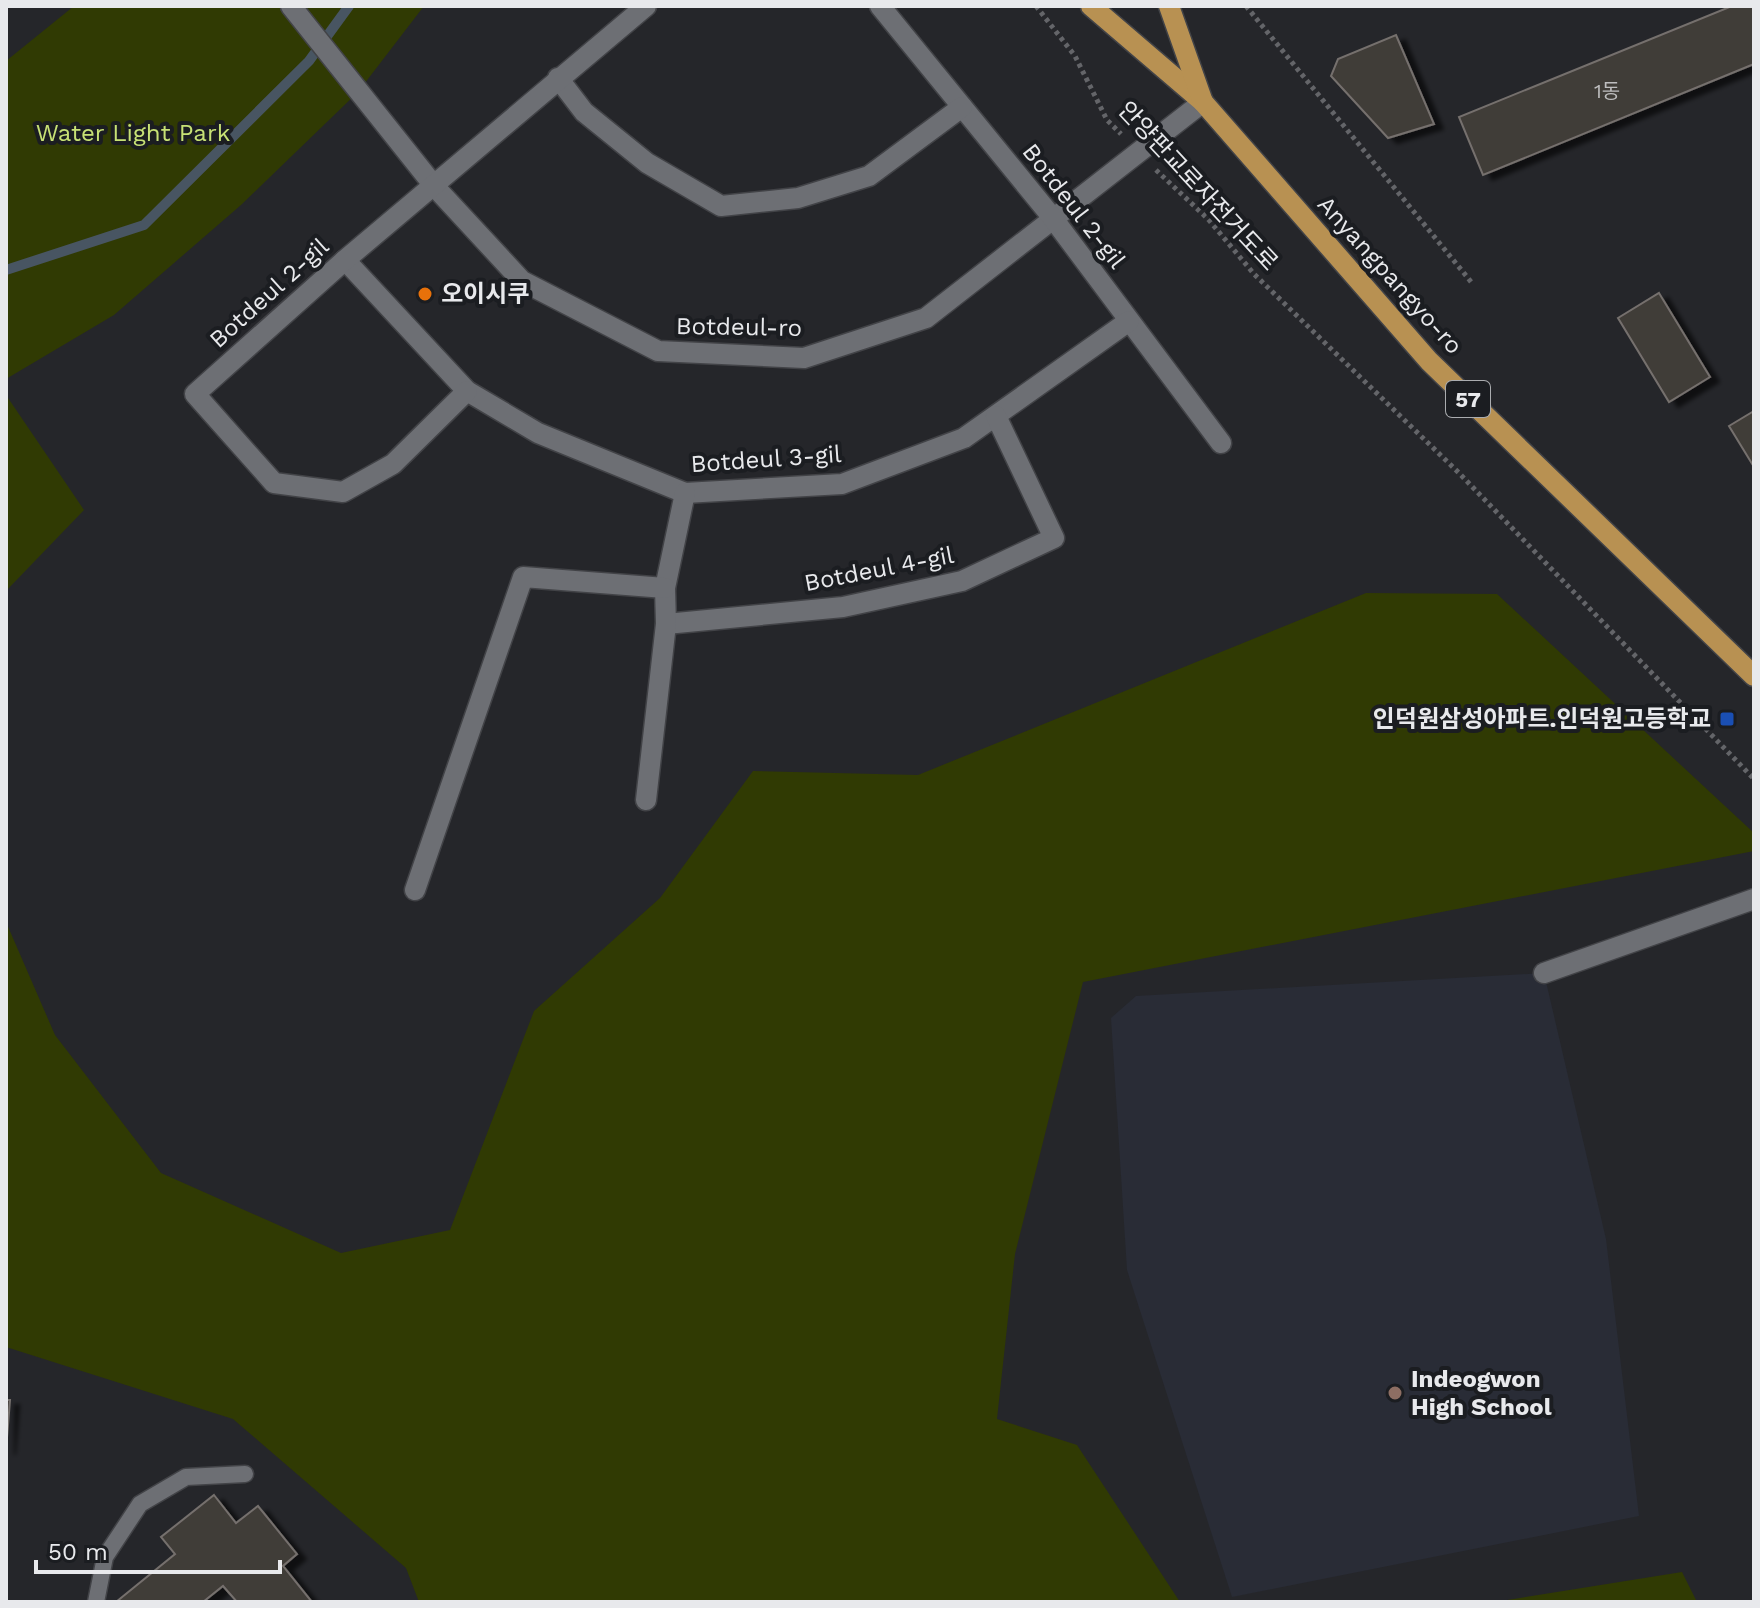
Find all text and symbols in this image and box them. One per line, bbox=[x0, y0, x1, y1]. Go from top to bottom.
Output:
house number: 1동 bbox=[1594, 79, 1620, 103]
street label: 안양판교로자전거도로 bbox=[1112, 96, 1284, 276]
park label: Water Light Park bbox=[36, 119, 231, 147]
street label: Botdeul 2-gil bbox=[1017, 138, 1132, 274]
street label: Anyangpangyo-ro bbox=[1312, 190, 1468, 360]
street label: Botdeul 2-gil bbox=[204, 232, 335, 354]
place label: 오이시쿠 bbox=[441, 280, 529, 308]
marker: 오이시쿠 bbox=[416, 285, 434, 303]
street label: Botdeul-ro bbox=[676, 312, 802, 342]
road number: 57 bbox=[1446, 381, 1490, 417]
street label: Botdeul 3-gil bbox=[690, 440, 843, 478]
street label: Botdeul 4-gil bbox=[802, 541, 957, 597]
place label: 인덕원삼성아파트.인덕원고등학교 bbox=[1373, 705, 1711, 733]
marker: 인덕원삼성아파트.인덕원고등학교 bbox=[1718, 710, 1736, 728]
place label: Indeogwon High School bbox=[1411, 1365, 1552, 1421]
marker: Indeogwon High School bbox=[1386, 1384, 1404, 1402]
scale bar bbox=[36, 1524, 280, 1574]
text: 50 m bbox=[48, 1538, 108, 1566]

